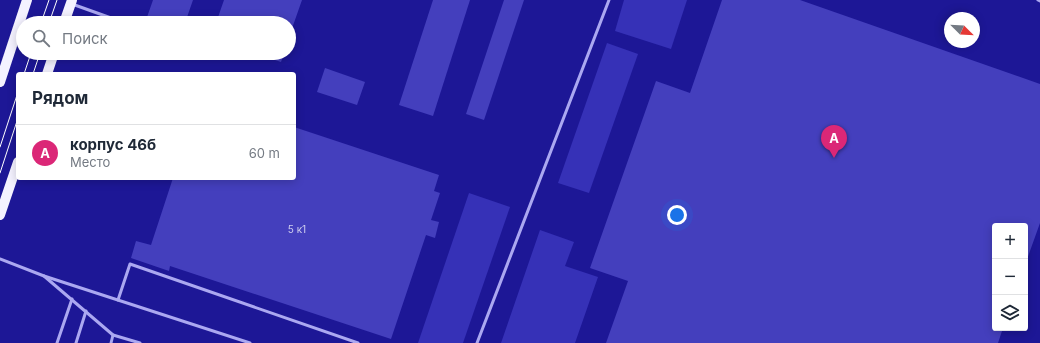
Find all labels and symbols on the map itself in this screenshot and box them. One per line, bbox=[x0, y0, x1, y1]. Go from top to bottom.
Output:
north arrow bbox=[944, 12, 980, 48]
pin: A bbox=[821, 125, 847, 158]
your location bbox=[667, 205, 687, 225]
house number: 5 к1 bbox=[288, 223, 306, 235]

